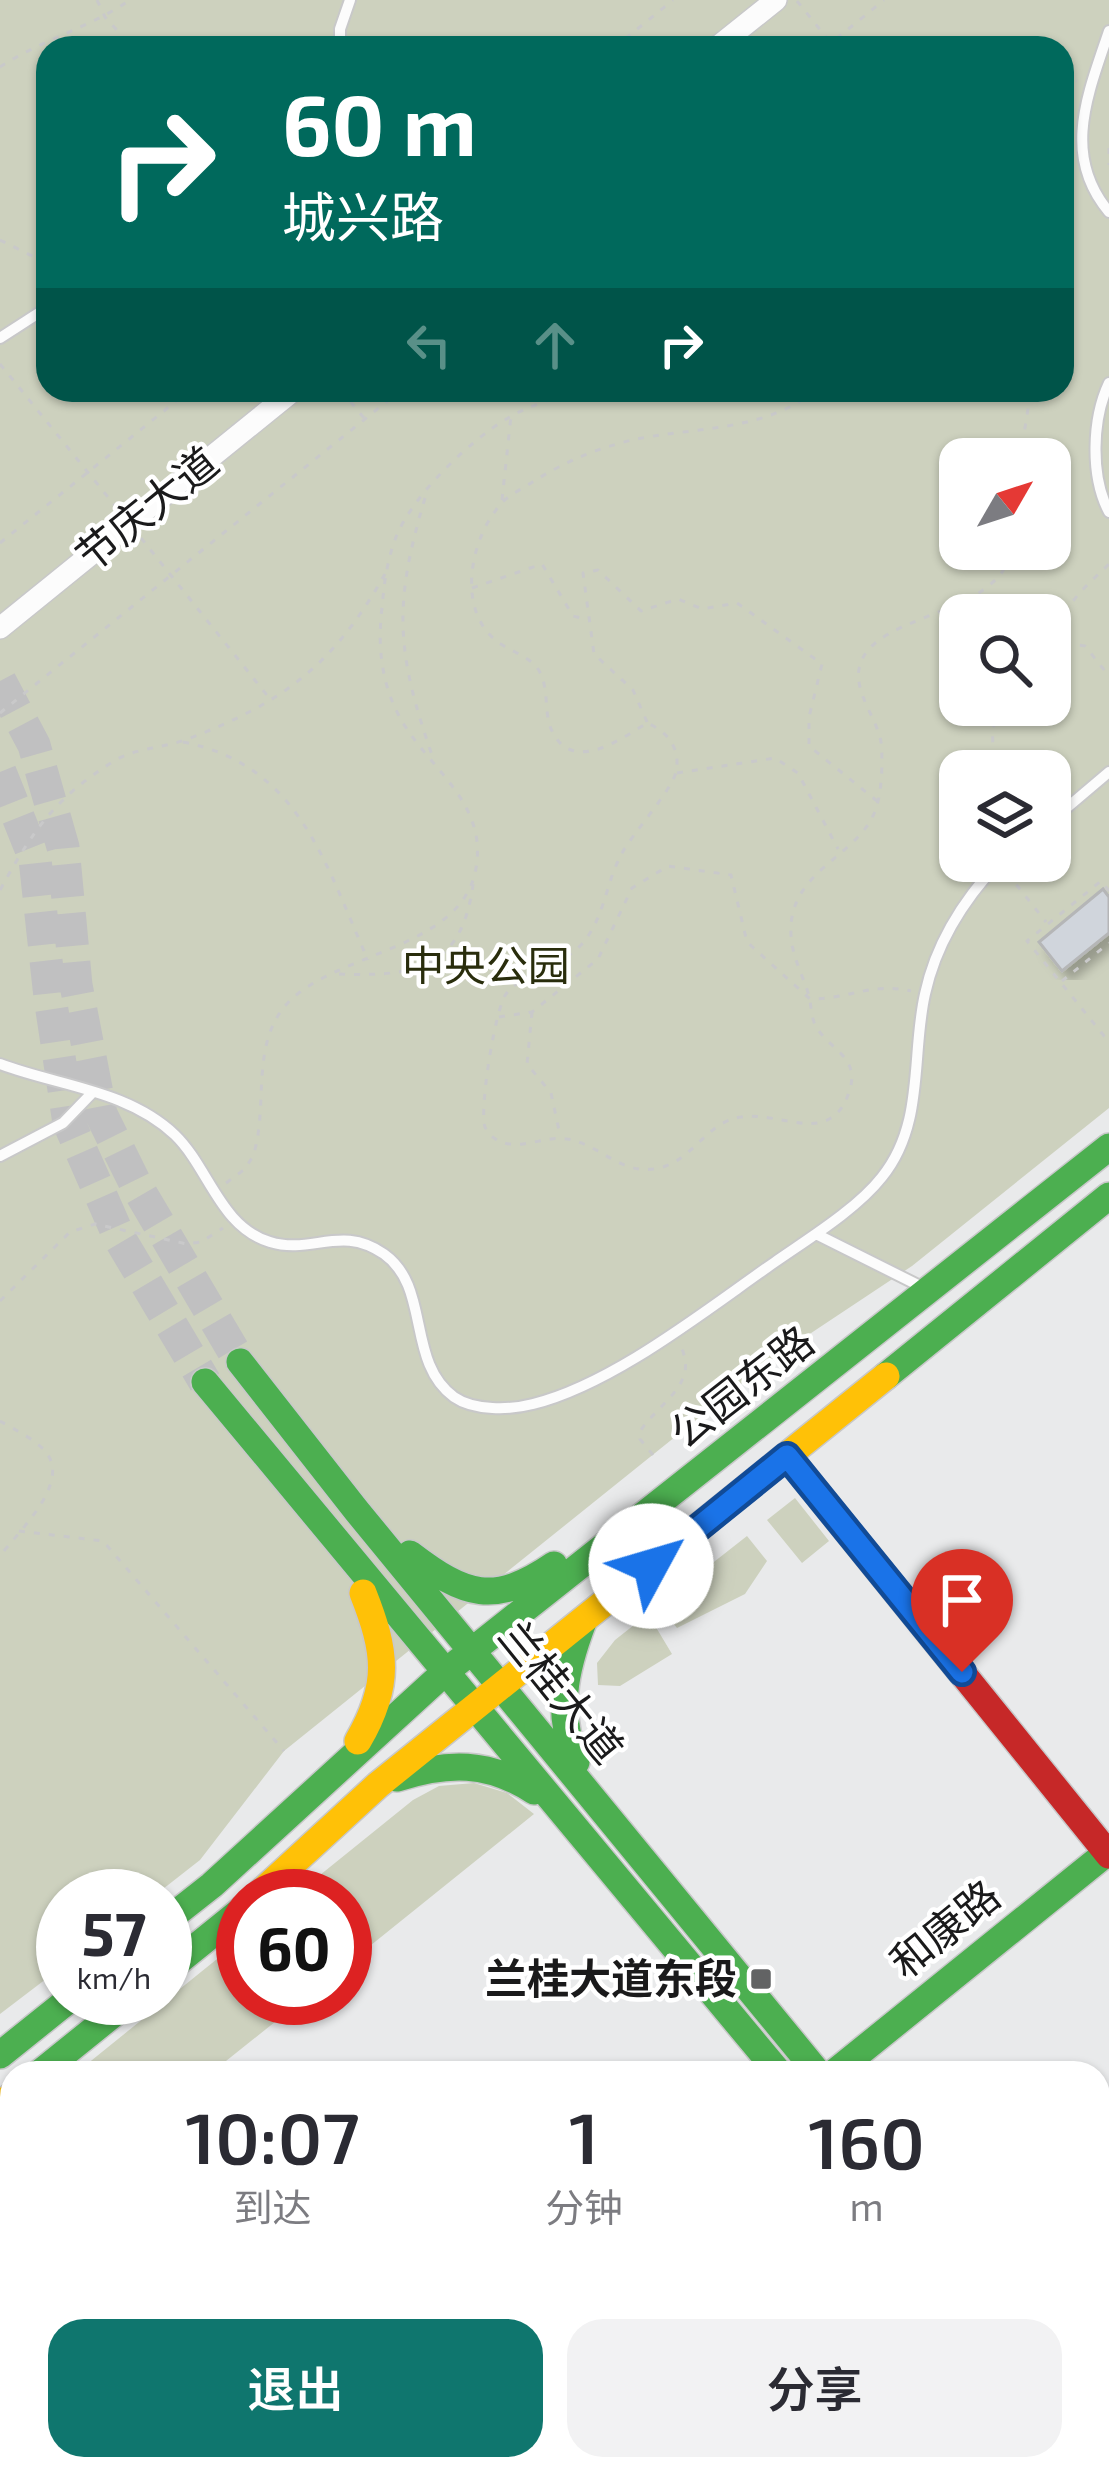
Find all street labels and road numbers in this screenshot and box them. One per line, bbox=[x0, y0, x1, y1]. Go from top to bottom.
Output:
street label: 节庆大道 bbox=[65, 435, 227, 580]
street label: 公园东路 bbox=[659, 1314, 822, 1457]
street label: 兰桂大道 bbox=[490, 1610, 635, 1772]
street label: 和康路 bbox=[879, 1868, 1008, 1987]

